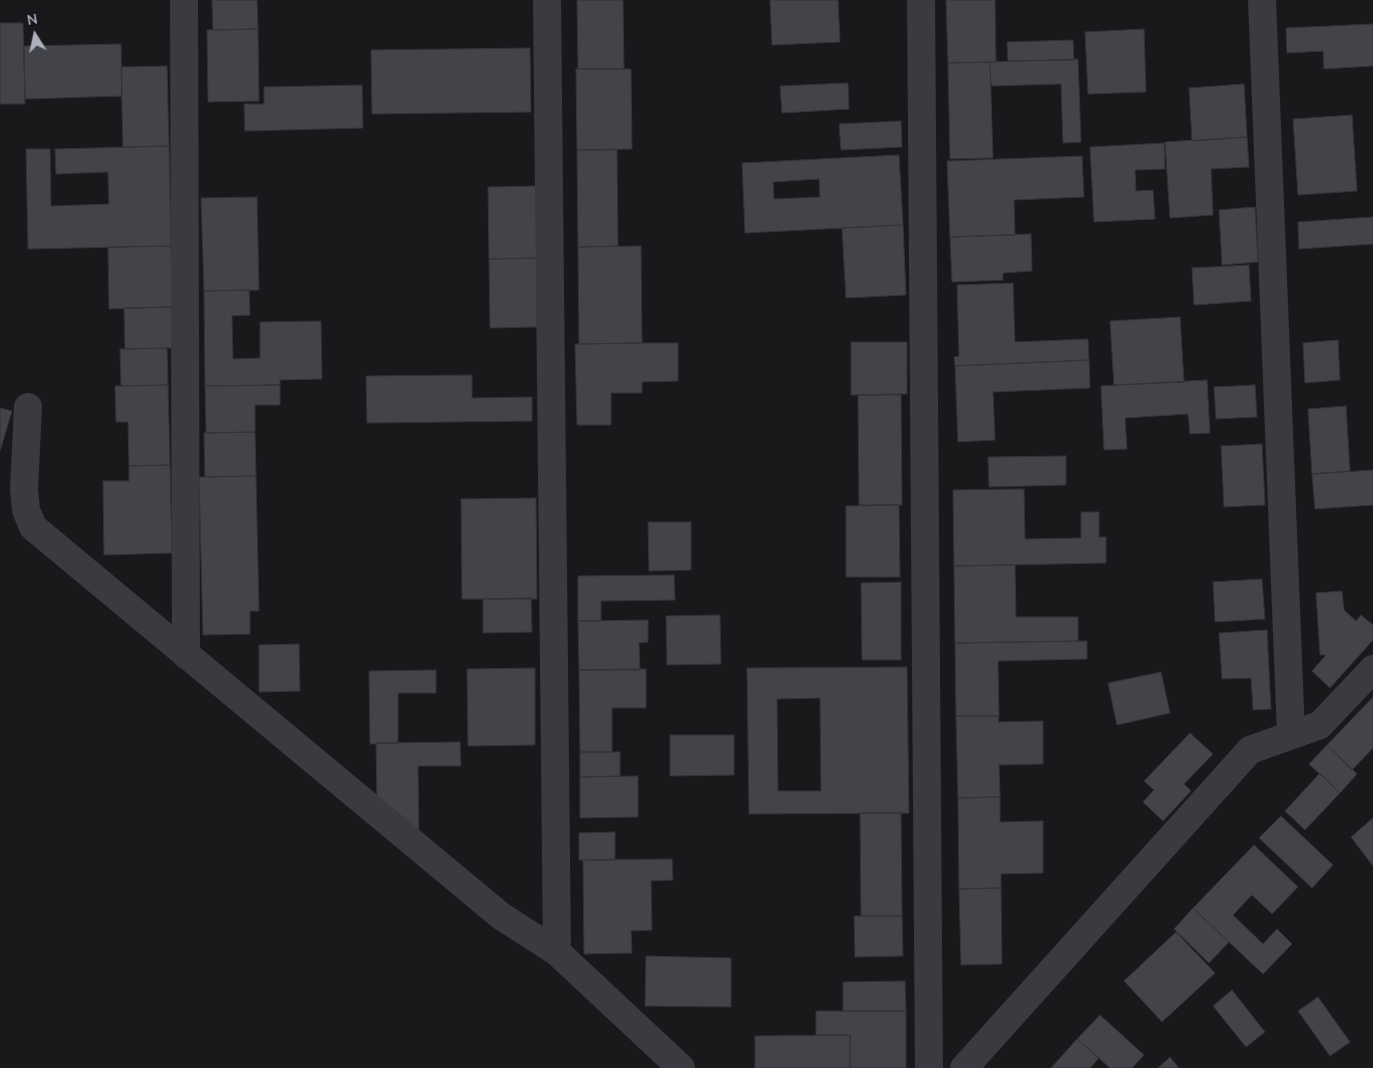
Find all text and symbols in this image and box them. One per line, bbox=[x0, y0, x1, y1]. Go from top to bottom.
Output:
text: N bbox=[25, 9, 39, 30]
north arrow bbox=[10, 10, 60, 60]

